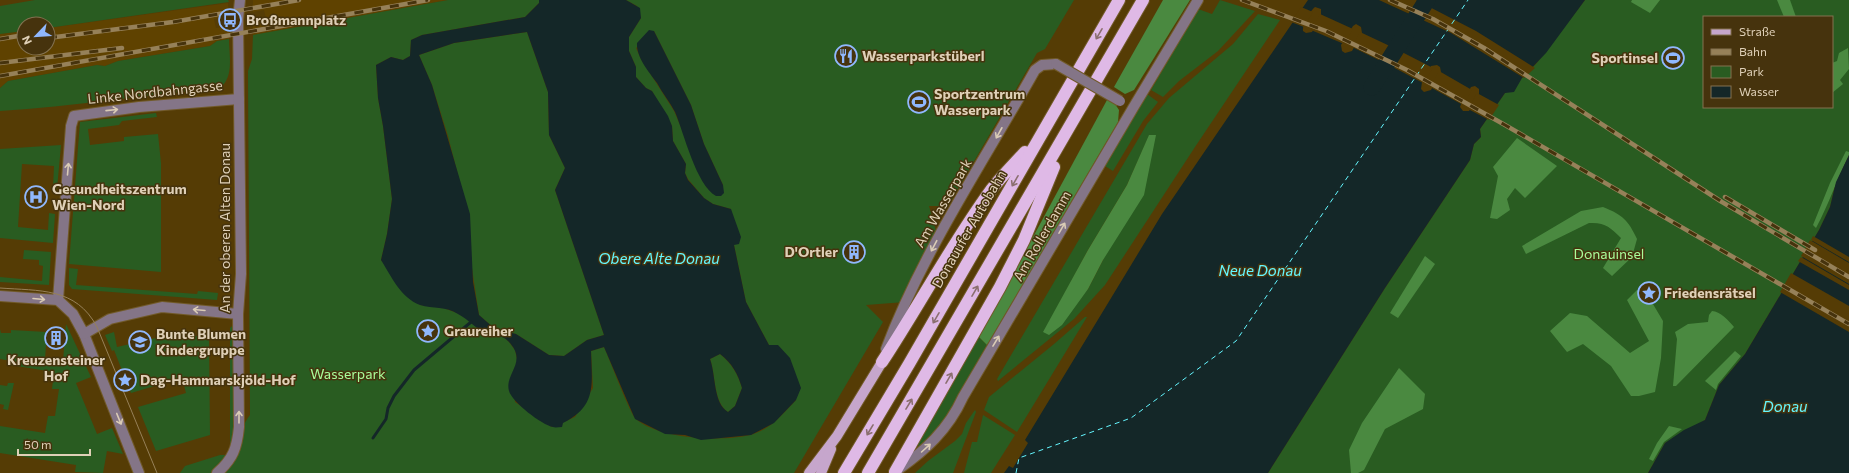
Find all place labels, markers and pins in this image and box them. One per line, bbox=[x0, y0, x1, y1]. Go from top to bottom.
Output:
bus stop icon: Broßmannplatz bbox=[217, 7, 243, 33]
place label: Broßmannplatz bbox=[246, 11, 346, 28]
restaurant icon: Wasserparkstüberl bbox=[833, 43, 859, 69]
sports icon: Sportinsel bbox=[1660, 45, 1686, 71]
place label: Wasserparkstüberl bbox=[862, 47, 984, 64]
place label: Sportinsel bbox=[1592, 49, 1658, 66]
place label: Sportzentrum Wasserpark bbox=[934, 85, 1025, 118]
sports icon: Sportzentrum Wasserpark bbox=[906, 89, 932, 115]
place label: Gesundheitszentrum Wien-Nord bbox=[52, 180, 187, 213]
hospital icon: Gesundheitszentrum Wien-Nord bbox=[23, 184, 49, 210]
building icon: D'Ortler bbox=[841, 239, 867, 265]
place label: D'Ortler bbox=[785, 243, 838, 260]
place icon: Friedensrätsel bbox=[1636, 280, 1662, 306]
place label: Friedensrätsel bbox=[1664, 284, 1756, 301]
place icon: Graureiher bbox=[415, 318, 441, 344]
place label: Graureiher bbox=[444, 322, 514, 339]
building icon: Kreuzensteiner Hof bbox=[43, 325, 69, 351]
place label: Bunte Blumen Kindergruppe bbox=[156, 325, 246, 358]
school or university icon: Bunte Blumen Kindergruppe bbox=[127, 329, 153, 355]
place label: Kreuzensteiner Hof bbox=[7, 351, 105, 384]
place icon: Dag-Hammarskjöld-Hof bbox=[112, 367, 138, 393]
place label: Dag-Hammarskjöld-Hof bbox=[140, 371, 296, 388]

